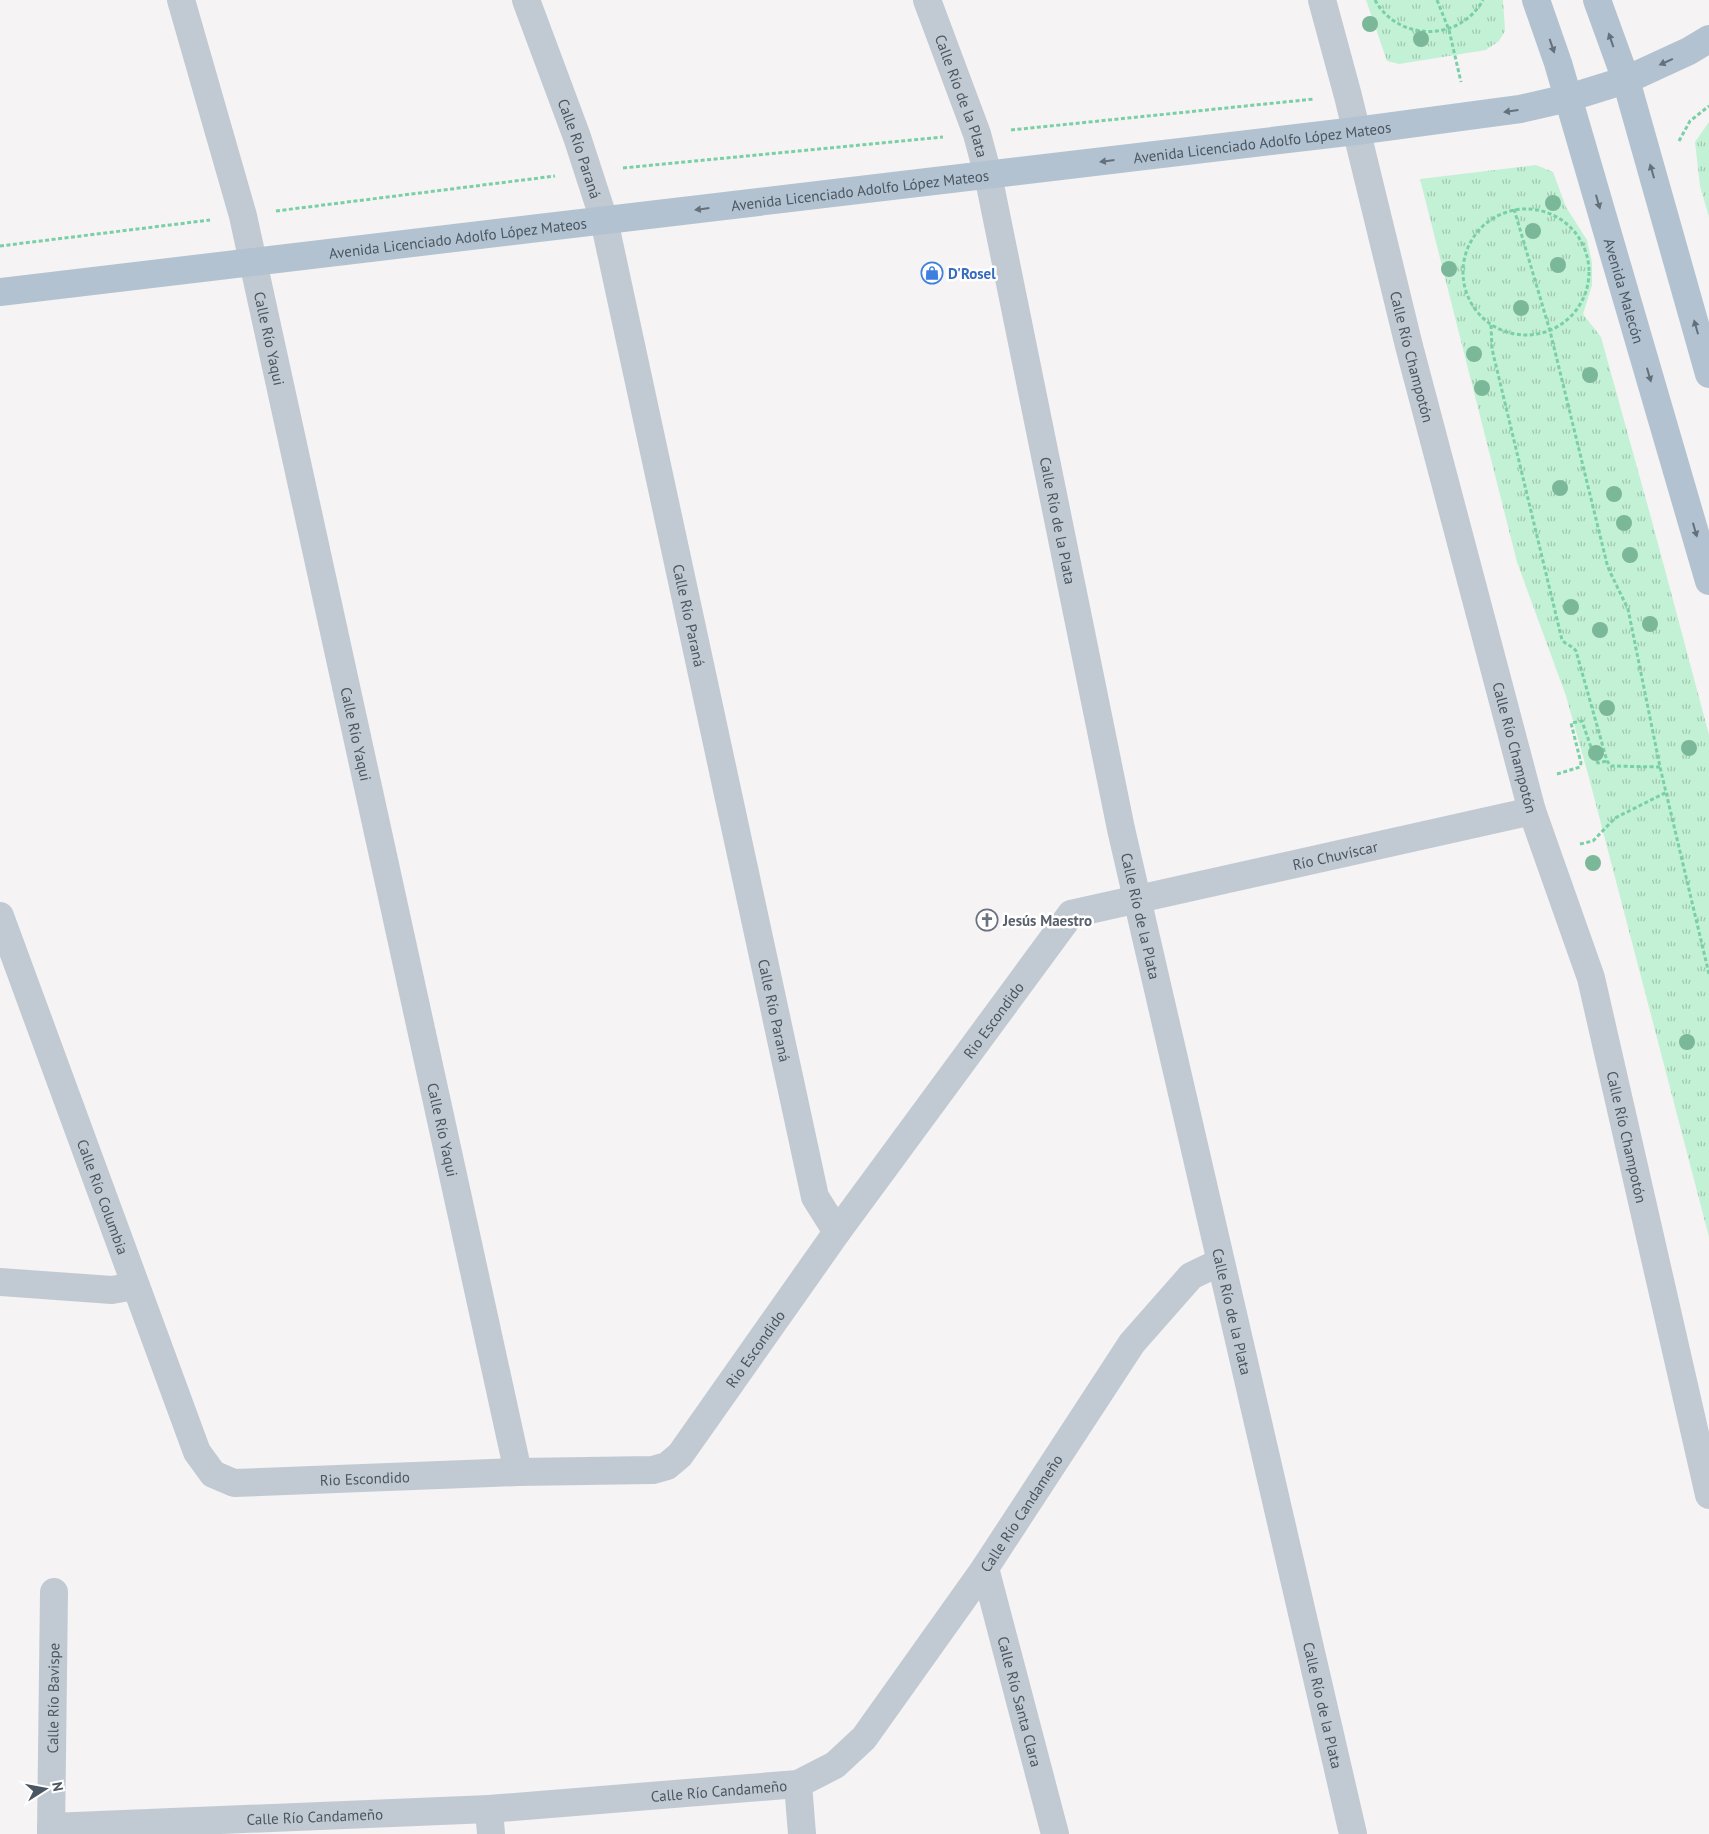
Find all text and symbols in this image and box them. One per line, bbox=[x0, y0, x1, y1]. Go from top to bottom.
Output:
street label: Calle Río de la Plata bbox=[931, 32, 992, 159]
one-way arrow bbox=[1607, 32, 1615, 47]
one-way arrow bbox=[1548, 39, 1556, 54]
one-way arrow bbox=[1659, 58, 1673, 66]
street label: Calle Río Paraná bbox=[554, 96, 606, 201]
one-way arrow bbox=[1503, 107, 1519, 115]
street label: Avenida Licenciado Adolfo López Mateos bbox=[1132, 117, 1392, 167]
one-way arrow bbox=[1099, 157, 1115, 165]
one-way arrow bbox=[1647, 163, 1655, 178]
street label: Avenida Licenciado Adolfo López Mateos bbox=[730, 165, 990, 215]
one-way arrow bbox=[1595, 194, 1603, 209]
one-way arrow bbox=[694, 205, 710, 213]
street label: Avenida Licenciado Adolfo López Mateos bbox=[328, 213, 588, 262]
street label: Avenida Malecón bbox=[1600, 236, 1649, 346]
shop icon: D'Rosel bbox=[920, 261, 944, 285]
place label: D'Rosel bbox=[948, 264, 996, 283]
street label: Calle Río Champotón bbox=[1386, 289, 1438, 424]
street label: Calle Río Yaqui bbox=[250, 290, 289, 387]
one-way arrow bbox=[1691, 320, 1699, 335]
one-way arrow bbox=[1646, 367, 1654, 382]
street label: Calle Río de la Plata bbox=[1036, 455, 1080, 586]
one-way arrow bbox=[1692, 523, 1700, 538]
street label: Calle Río Paraná bbox=[669, 562, 710, 669]
street label: Calle Río Champotón bbox=[1489, 680, 1542, 815]
street label: Calle Río Yaqui bbox=[337, 685, 376, 783]
street label: Río Chuvíscar bbox=[1291, 836, 1379, 874]
street label: Calle Río de la Plata bbox=[1117, 851, 1165, 981]
church icon: Jesús Maestro bbox=[975, 908, 999, 932]
place label: Jesús Maestro bbox=[1002, 911, 1092, 930]
street label: Calle Río Paraná bbox=[754, 957, 795, 1063]
street label: Rio Escondido bbox=[959, 978, 1028, 1062]
street label: Calle Río Champotón bbox=[1603, 1069, 1652, 1205]
street label: Calle Río Yaqui bbox=[424, 1081, 463, 1178]
street label: Calle Río Columbia bbox=[73, 1136, 133, 1257]
street label: Calle Río de la Plata bbox=[1209, 1246, 1256, 1377]
street label: Rio Escondido bbox=[721, 1306, 789, 1391]
street label: Calle Río Candameño bbox=[976, 1451, 1066, 1575]
street label: Rio Escondido bbox=[319, 1467, 410, 1489]
street label: Calle Río Santa Clara bbox=[994, 1634, 1046, 1769]
street label: Calle Río de la Plata bbox=[1299, 1640, 1347, 1770]
street label: Calle Río Bavispe bbox=[43, 1643, 63, 1753]
north arrow bbox=[20, 1764, 70, 1814]
street label: Calle Río Candameño bbox=[650, 1775, 788, 1805]
text: N bbox=[48, 1780, 67, 1793]
street label: Calle Río Candameño bbox=[246, 1804, 383, 1828]

